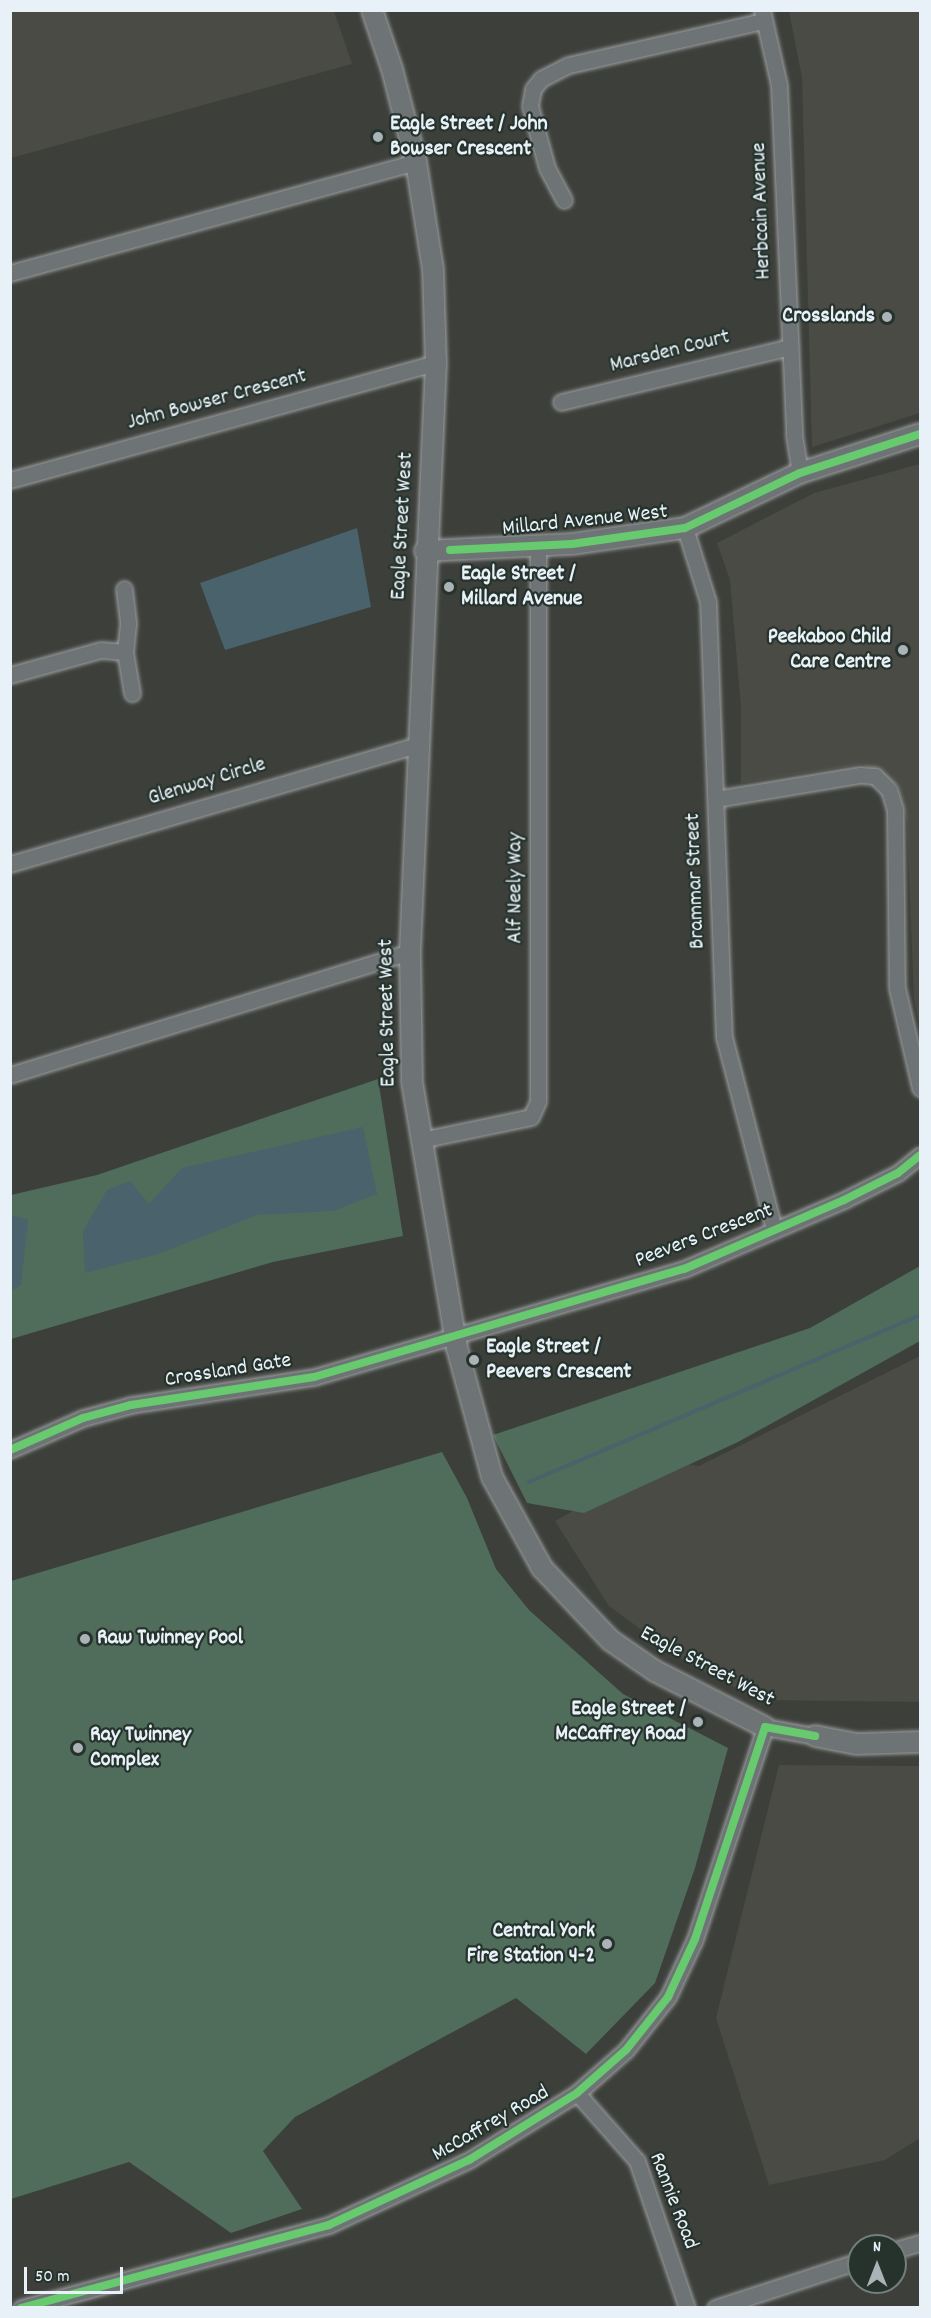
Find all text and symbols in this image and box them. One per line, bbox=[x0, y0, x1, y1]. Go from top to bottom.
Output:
place label: Eagle Street / John Bowser Crescent bbox=[390, 111, 548, 162]
marker: Eagle Street / John Bowser Crescent bbox=[371, 130, 385, 144]
street label: Herbcain Avenue bbox=[746, 142, 778, 280]
place label: Crosslands bbox=[782, 304, 875, 330]
marker: Crosslands bbox=[880, 310, 894, 324]
street label: Marsden Court bbox=[607, 324, 733, 380]
street label: John Bowser Crescent bbox=[125, 363, 309, 437]
street label: Eagle Street West bbox=[386, 451, 420, 601]
street label: Millard Avenue West bbox=[501, 499, 669, 543]
place label: Eagle Street / Millard Avenue bbox=[461, 561, 582, 612]
marker: Eagle Street / Millard Avenue bbox=[442, 580, 456, 594]
place label: Peekaboo Child Care Centre bbox=[768, 624, 891, 676]
marker: Peekaboo Child Care Centre bbox=[896, 643, 910, 657]
street label: Glenway Circle bbox=[145, 752, 269, 812]
street label: Brammar Street bbox=[680, 813, 712, 949]
street label: Alf Neely Way bbox=[503, 832, 529, 944]
street label: Eagle Street West bbox=[374, 939, 402, 1087]
street label: Peevers Crescent bbox=[631, 1198, 777, 1274]
place label: Eagle Street / Peevers Crescent bbox=[486, 1334, 631, 1386]
street label: Crossland Gate bbox=[163, 1348, 293, 1394]
marker: Eagle Street / Peevers Crescent bbox=[467, 1353, 481, 1367]
street label: Eagle Street West bbox=[635, 1621, 779, 1713]
place label: Raw Twinney Pool bbox=[97, 1626, 243, 1652]
marker: Raw Twinney Pool bbox=[78, 1632, 92, 1646]
place label: Eagle Street / McCaffrey Road bbox=[555, 1696, 686, 1748]
marker: Eagle Street / McCaffrey Road bbox=[691, 1715, 705, 1729]
place label: Ray Twinney Complex bbox=[90, 1722, 191, 1774]
marker: Ray Twinney Complex bbox=[71, 1741, 85, 1755]
place label: Central York Fire Station 4-2 bbox=[467, 1918, 595, 1970]
marker: Central York Fire Station 4-2 bbox=[600, 1937, 614, 1951]
street label: McCaffrey Road bbox=[428, 2080, 554, 2168]
street label: Rannie Road bbox=[643, 2149, 703, 2253]
north arrow bbox=[847, 2234, 907, 2294]
text: N bbox=[873, 2236, 881, 2259]
scale bar bbox=[27, 2255, 126, 2293]
text: 50 m bbox=[35, 2265, 70, 2290]

